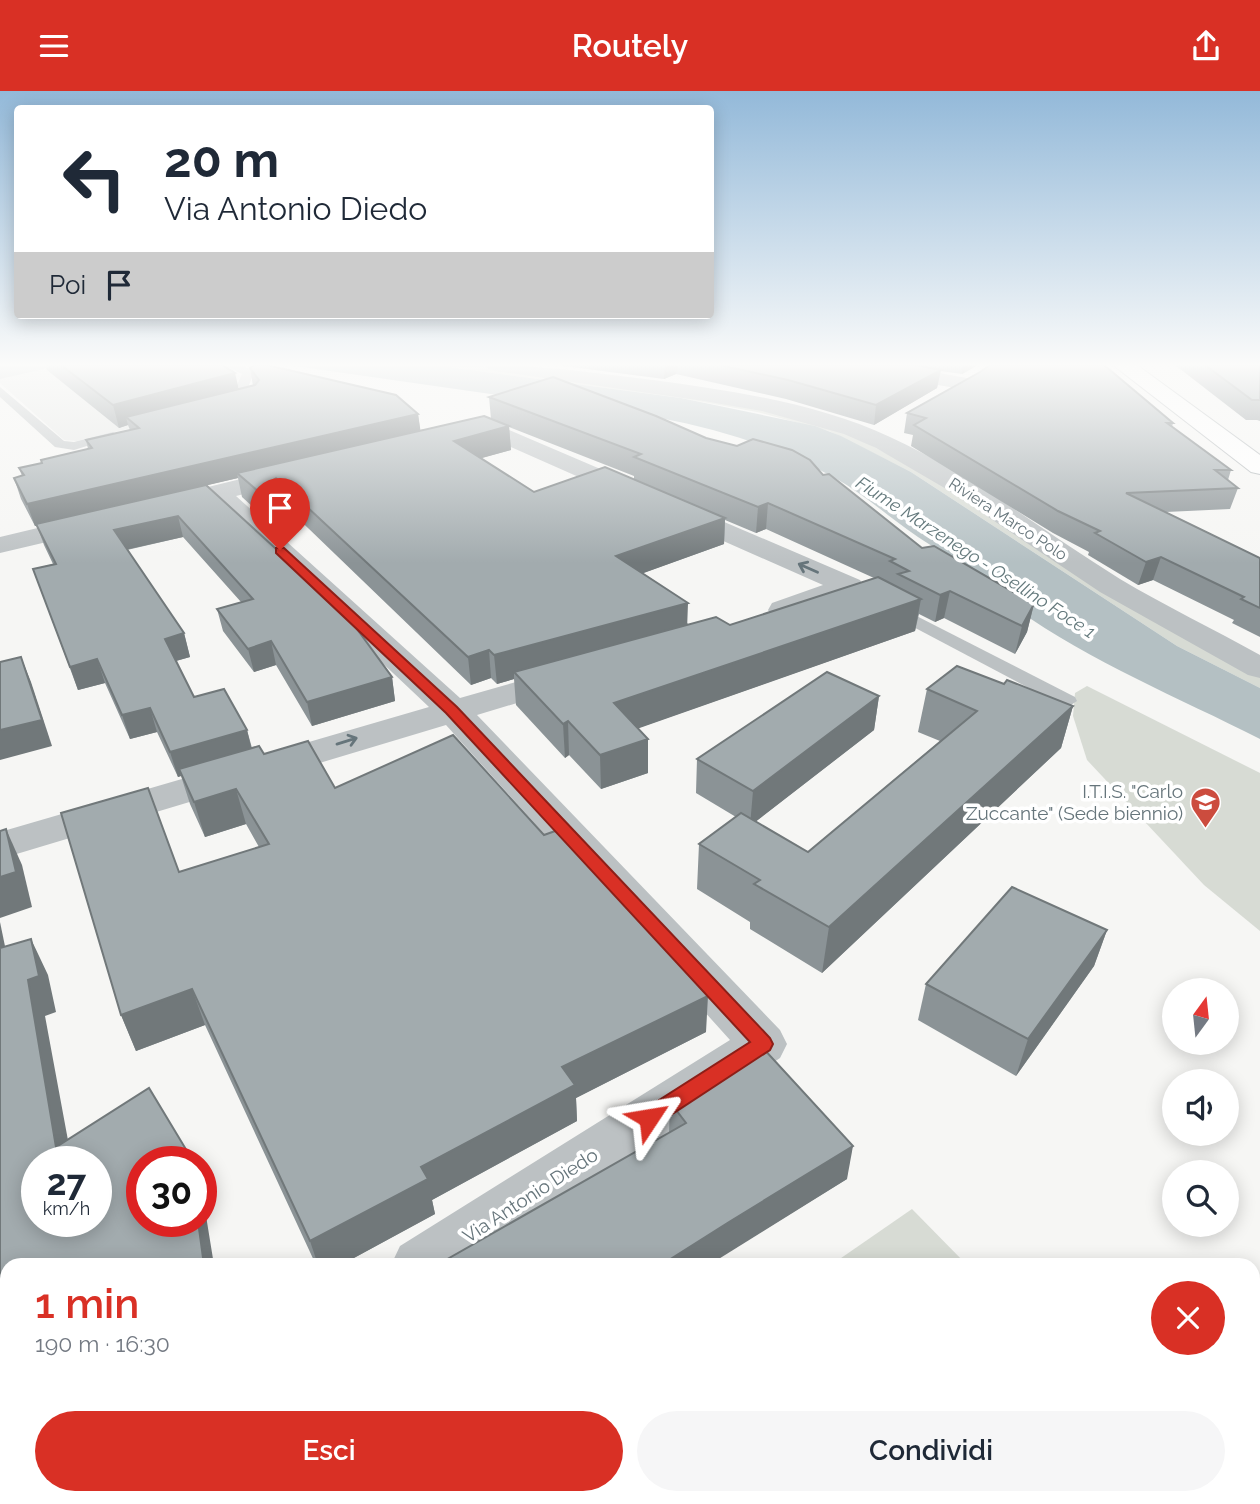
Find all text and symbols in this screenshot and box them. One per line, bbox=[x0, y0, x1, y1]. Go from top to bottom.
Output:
icon: menu bbox=[35, 27, 73, 65]
text: Routely bbox=[572, 27, 688, 64]
icon: share bbox=[1187, 27, 1225, 65]
text: 20 m bbox=[164, 131, 279, 188]
icon: left bbox=[49, 133, 140, 224]
text: Via Antonio Diedo bbox=[164, 190, 427, 227]
icon: arrive bbox=[100, 266, 138, 304]
text: Poi bbox=[49, 270, 86, 300]
water label: Fiume Marzenego - Osellino Foce 1 bbox=[852, 472, 1100, 642]
street label: Riviera Marco Polo bbox=[945, 474, 1071, 564]
pin bbox=[250, 478, 310, 550]
icon: arrive bbox=[261, 489, 299, 527]
one-way arrow bbox=[798, 561, 819, 574]
one-way arrow bbox=[335, 734, 357, 747]
place label: I.T.I.S. "Carlo Zuccante" (Sede biennio) bbox=[966, 780, 1183, 824]
school or university icon: I.T.I.S. "Carlo Zuccante" (Sede biennio) bbox=[1189, 785, 1223, 829]
north arrow bbox=[1162, 978, 1239, 1055]
map controls bbox=[1162, 978, 1239, 1237]
button: sound bbox=[1162, 1069, 1239, 1146]
position arrow bbox=[612, 1081, 686, 1155]
street label: Via Antonio Diedo bbox=[458, 1143, 602, 1247]
speed limit sign: 30 bbox=[126, 1146, 217, 1237]
button: search bbox=[1162, 1160, 1239, 1237]
text: 27 bbox=[47, 1162, 86, 1203]
text: km/h bbox=[43, 1198, 90, 1219]
text: 1 min bbox=[35, 1279, 139, 1328]
button: close bbox=[1151, 1281, 1225, 1355]
text: 190 m · 16:30 bbox=[35, 1330, 170, 1357]
button: Esci bbox=[35, 1411, 623, 1491]
button: Condividi bbox=[637, 1411, 1225, 1491]

